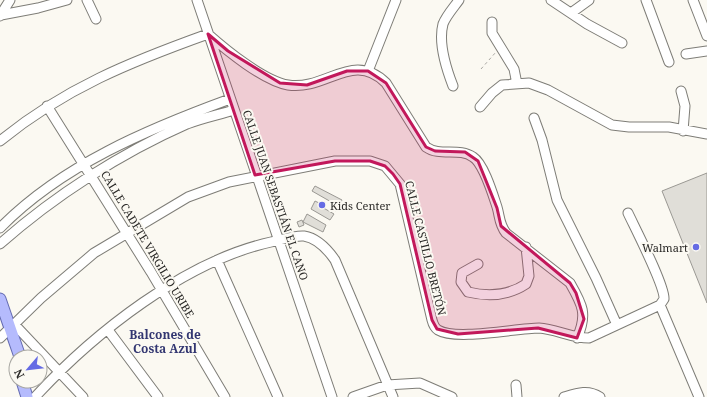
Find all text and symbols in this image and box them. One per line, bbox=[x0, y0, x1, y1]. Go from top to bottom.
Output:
street label: CALLE JUAN SEBASTIÁN EL CANO bbox=[240, 108, 312, 282]
street label: CALLE CADETE VIRGILIO URIBE bbox=[98, 168, 198, 320]
street label: CALLE CASTILLO BRETÓN bbox=[402, 179, 450, 317]
place label: Kids Center bbox=[330, 198, 391, 213]
marker: Kids Center bbox=[317, 200, 327, 210]
place label: Walmart bbox=[642, 240, 688, 255]
marker: Walmart bbox=[691, 242, 701, 252]
district label: Balcones de Costa Azul bbox=[129, 326, 201, 357]
north arrow bbox=[8, 349, 48, 389]
text: N bbox=[10, 366, 27, 381]

